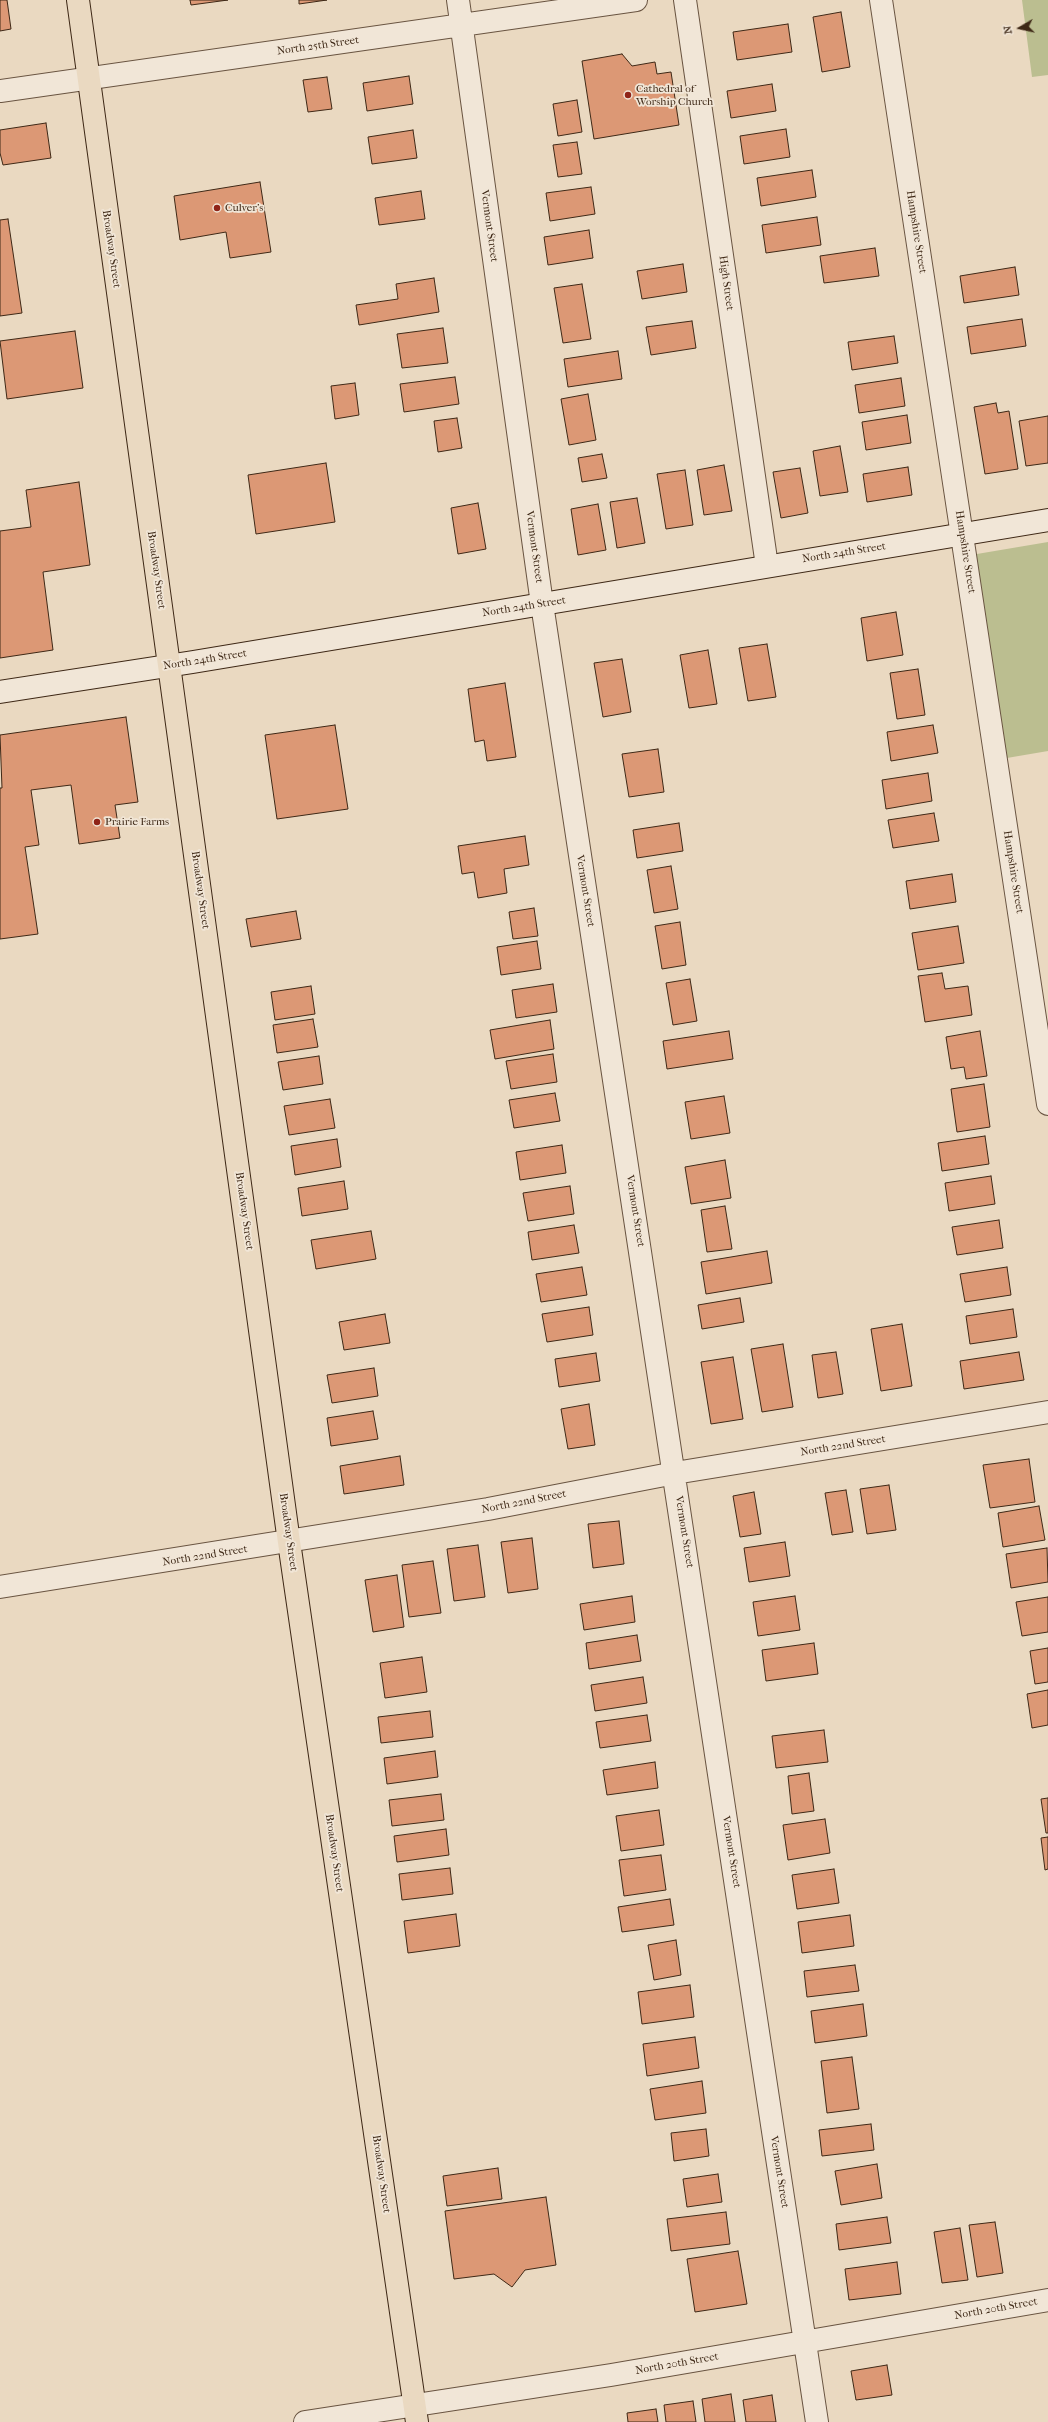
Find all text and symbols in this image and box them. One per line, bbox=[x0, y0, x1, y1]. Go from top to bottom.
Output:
north arrow bbox=[1000, 8, 1040, 48]
text: N bbox=[1001, 25, 1015, 35]
street label: North 25th Street bbox=[276, 34, 360, 58]
place label: Cathedral of Worship Church bbox=[636, 82, 713, 108]
marker: Cathedral of Worship Church bbox=[623, 90, 633, 100]
street label: Vermont Street bbox=[477, 189, 501, 263]
street label: Hampshire Street bbox=[903, 190, 929, 274]
place label: Culver's bbox=[225, 201, 263, 215]
marker: Culver's bbox=[212, 203, 222, 213]
street label: Broadway Street bbox=[99, 209, 123, 289]
street label: High Street bbox=[716, 255, 736, 311]
street label: Vermont Street bbox=[522, 510, 546, 584]
street label: Hampshire Street bbox=[952, 510, 978, 594]
street label: Broadway Street bbox=[144, 530, 168, 610]
street label: North 24th Street bbox=[801, 540, 887, 566]
street label: North 24th Street bbox=[481, 594, 567, 620]
street label: North 24th Street bbox=[162, 647, 248, 673]
place label: Prairie Farms bbox=[105, 815, 169, 829]
marker: Prairie Farms bbox=[92, 817, 102, 827]
street label: Hampshire Street bbox=[1000, 830, 1026, 914]
street label: Broadway Street bbox=[188, 850, 212, 930]
street label: Vermont Street bbox=[573, 854, 597, 928]
street label: Broadway Street bbox=[232, 1171, 256, 1251]
street label: Vermont Street bbox=[623, 1174, 647, 1248]
street label: North 22nd Street bbox=[800, 1433, 886, 1459]
street label: North 22nd Street bbox=[481, 1487, 567, 1517]
street label: Broadway Street bbox=[276, 1492, 300, 1572]
street label: Vermont Street bbox=[672, 1495, 696, 1569]
street label: North 22nd Street bbox=[162, 1543, 248, 1569]
street label: Broadway Street bbox=[322, 1813, 346, 1893]
street label: Vermont Street bbox=[719, 1815, 743, 1889]
street label: Broadway Street bbox=[369, 2134, 393, 2214]
street label: Vermont Street bbox=[767, 2135, 791, 2209]
street label: North 20th Street bbox=[953, 2295, 1039, 2323]
street label: North 20th Street bbox=[634, 2350, 720, 2378]

